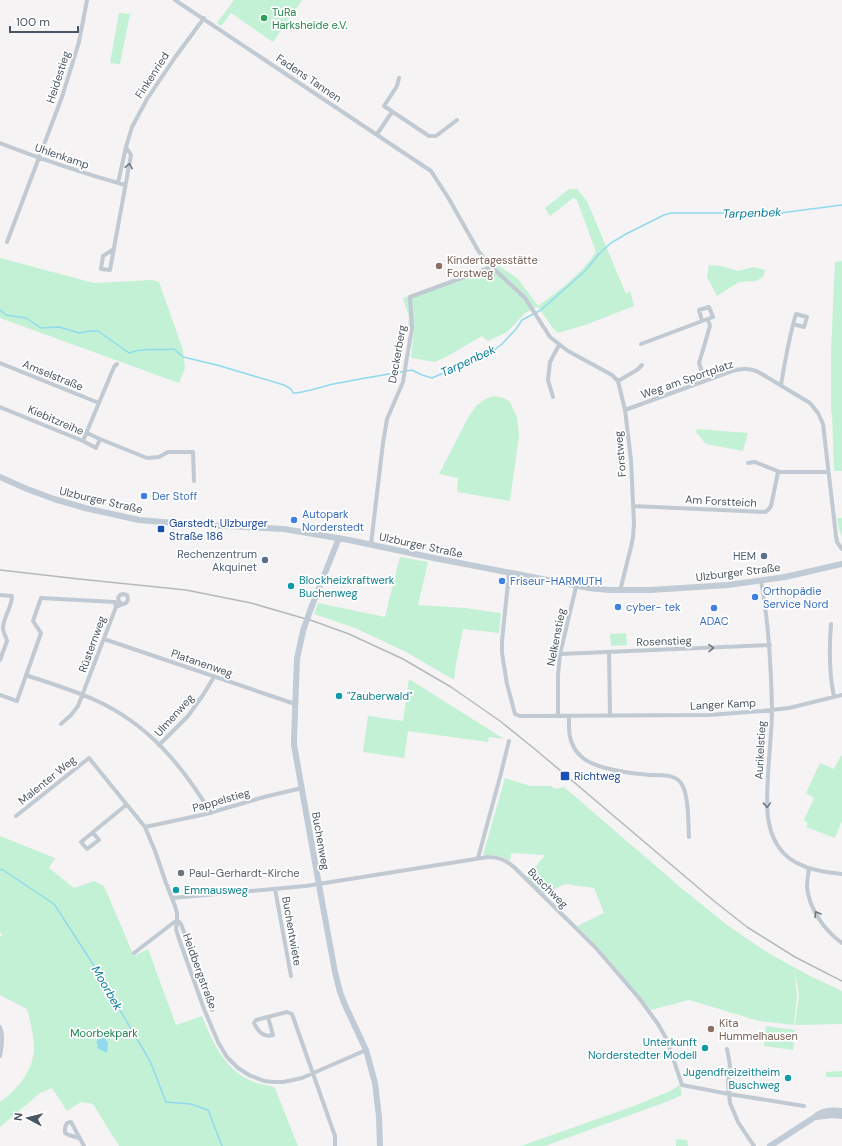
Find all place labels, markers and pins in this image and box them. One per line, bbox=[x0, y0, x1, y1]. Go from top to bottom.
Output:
place label: TuRa Harksheide e.V. bbox=[272, 5, 348, 32]
marker: TuRa Harksheide e.V. bbox=[259, 13, 269, 23]
place label: Kindertagesstätte Forstweg bbox=[447, 253, 538, 280]
marker: Kindertagesstätte Forstweg bbox=[434, 261, 444, 271]
place label: Der Stoff bbox=[152, 489, 198, 503]
marker: Der Stoff bbox=[139, 491, 149, 501]
place label: Autopark Norderstedt bbox=[302, 507, 364, 534]
marker: Autopark Norderstedt bbox=[289, 515, 299, 525]
place label: Garstedt, Ulzburger Straße 186 bbox=[169, 516, 268, 543]
marker: Garstedt, Ulzburger Straße 186 bbox=[156, 524, 166, 534]
place label: Rechenzentrum Akquinet bbox=[177, 547, 257, 574]
place label: HEM bbox=[733, 549, 756, 563]
marker: HEM bbox=[759, 551, 769, 561]
marker: Rechenzentrum Akquinet bbox=[260, 555, 270, 565]
place label: Blockheizkraftwerk Buchenweg bbox=[299, 573, 395, 600]
place label: Friseur-HARMUTH bbox=[510, 574, 602, 588]
marker: Friseur-HARMUTH bbox=[497, 576, 507, 586]
marker: Blockheizkraftwerk Buchenweg bbox=[286, 581, 296, 591]
place label: Orthopädie Service Nord bbox=[763, 584, 829, 611]
marker: Orthopädie Service Nord bbox=[750, 592, 760, 602]
place label: cyber- tek bbox=[626, 600, 681, 614]
marker: cyber- tek bbox=[613, 602, 623, 612]
marker: ADAC bbox=[709, 603, 719, 613]
place label: ADAC bbox=[699, 614, 729, 628]
place label: "Zauberwald" bbox=[347, 689, 412, 703]
marker: "Zauberwald" bbox=[334, 691, 344, 701]
place label: Richtweg bbox=[574, 769, 621, 783]
marker: Richtweg bbox=[559, 770, 571, 782]
place label: Paul-Gerhardt-Kirche bbox=[189, 866, 300, 880]
marker: Paul-Gerhardt-Kirche bbox=[176, 868, 186, 878]
place label: Emmausweg bbox=[184, 883, 248, 897]
marker: Emmausweg bbox=[171, 885, 181, 895]
place label: Kita Hummelhausen bbox=[719, 1016, 798, 1043]
marker: Kita Hummelhausen bbox=[706, 1024, 716, 1034]
place label: Unterkunft Norderstedter Modell bbox=[588, 1035, 697, 1062]
marker: Unterkunft Norderstedter Modell bbox=[700, 1043, 710, 1053]
place label: Jugendfreizeitheim Buschweg bbox=[683, 1065, 780, 1092]
marker: Jugendfreizeitheim Buschweg bbox=[783, 1073, 793, 1083]

